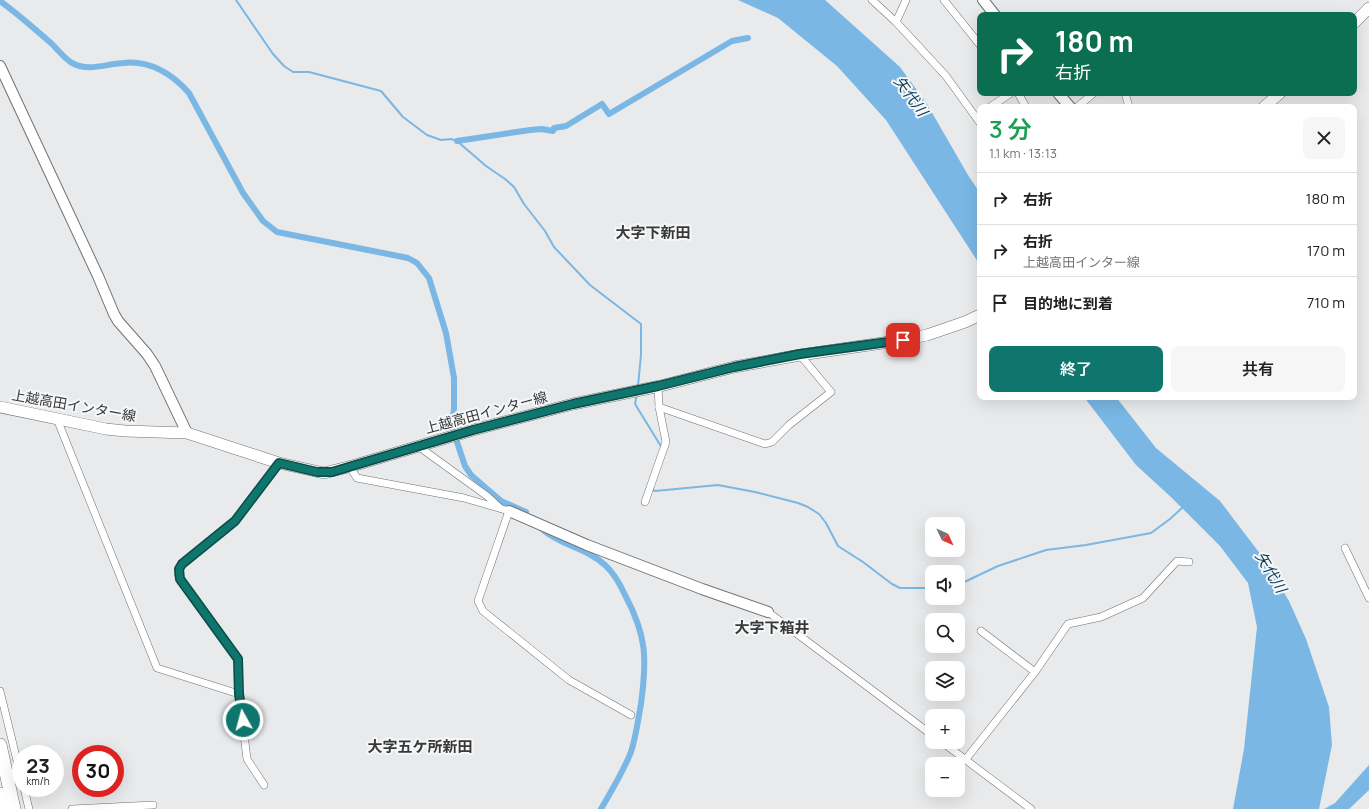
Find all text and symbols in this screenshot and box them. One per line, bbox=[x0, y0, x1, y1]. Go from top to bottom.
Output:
text: 180 m bbox=[1055, 22, 1134, 60]
icon: right bbox=[989, 28, 1041, 80]
text: 右折 bbox=[1055, 60, 1091, 84]
water label: 矢代川 bbox=[889, 72, 934, 122]
text: 3 分 bbox=[989, 112, 1032, 145]
button: close bbox=[1303, 117, 1345, 159]
text: 1.1 km · 13:13 bbox=[989, 144, 1057, 162]
icon: right bbox=[989, 188, 1011, 210]
text: 180 m bbox=[1306, 188, 1345, 209]
text: 右折 bbox=[1023, 189, 1053, 210]
district label: 大字下新田 bbox=[615, 222, 691, 243]
text: 右折 bbox=[1023, 231, 1053, 252]
icon: right bbox=[989, 240, 1011, 262]
text: 170 m bbox=[1307, 240, 1345, 261]
text: 上越高田インター線 bbox=[1023, 253, 1140, 271]
icon: arrive bbox=[989, 292, 1011, 314]
text: 710 m bbox=[1307, 292, 1345, 313]
text: 目的地に到着 bbox=[1023, 293, 1113, 314]
pin bbox=[886, 323, 920, 357]
icon: arrive bbox=[892, 329, 914, 351]
button: 終了 bbox=[989, 346, 1163, 392]
button: 共有 bbox=[1171, 346, 1345, 392]
street label: 上越高田インター線 bbox=[10, 385, 138, 425]
street label: 上越高田インター線 bbox=[423, 387, 549, 437]
north arrow bbox=[925, 517, 965, 557]
map controls bbox=[925, 517, 965, 797]
water label: 矢代川 bbox=[1250, 547, 1293, 598]
button: sound bbox=[925, 565, 965, 605]
button: search bbox=[925, 613, 965, 653]
district label: 大字下箱井 bbox=[734, 617, 810, 638]
button: layers bbox=[925, 661, 965, 701]
position arrow bbox=[222, 699, 264, 741]
button: + bbox=[925, 709, 965, 749]
district label: 大字五ケ所新田 bbox=[367, 736, 473, 757]
speed limit sign: 30 bbox=[72, 745, 124, 797]
text: 23 bbox=[26, 752, 50, 779]
button: − bbox=[925, 757, 965, 797]
text: km/h bbox=[26, 774, 50, 788]

